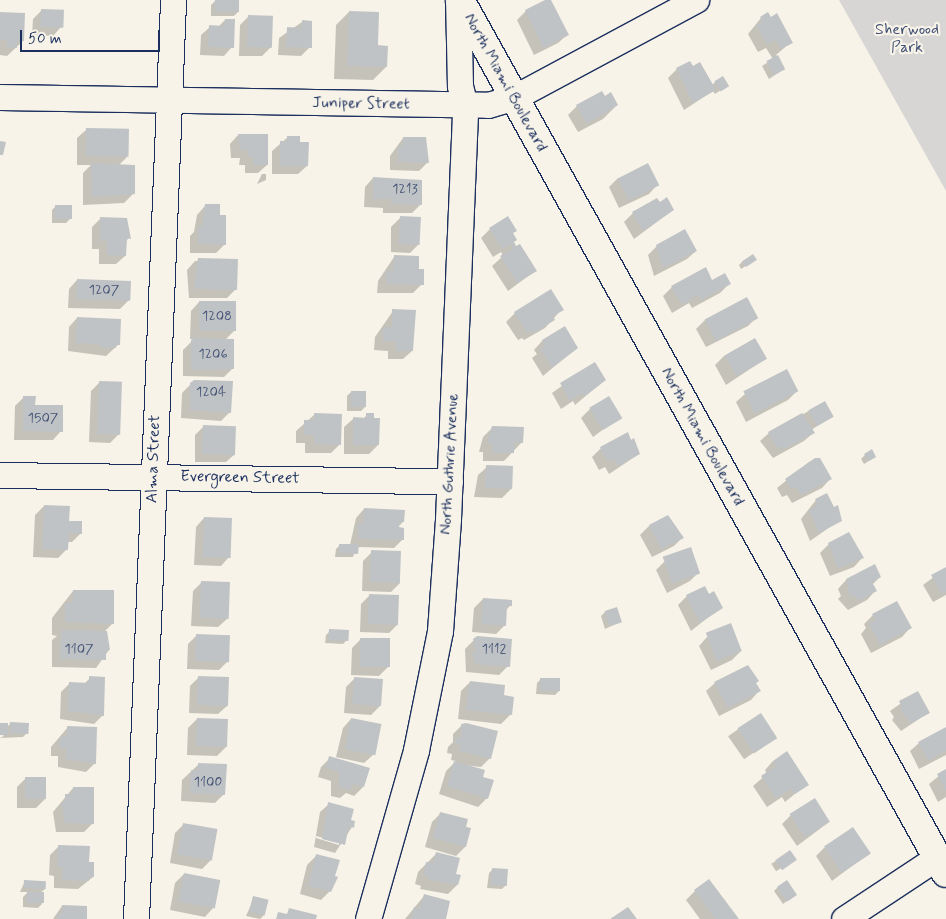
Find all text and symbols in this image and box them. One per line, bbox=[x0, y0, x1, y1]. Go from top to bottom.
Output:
street label: North Miami Boulevard bbox=[459, 11, 551, 155]
scale bar bbox=[22, 20, 162, 52]
park label: Sherwood Park bbox=[875, 20, 939, 58]
text: 50 m bbox=[28, 29, 62, 49]
street label: Juniper Street bbox=[311, 94, 411, 114]
house number: 1213 bbox=[392, 181, 418, 197]
house number: 1207 bbox=[89, 282, 119, 298]
house number: 1208 bbox=[202, 308, 232, 324]
house number: 1206 bbox=[198, 346, 228, 362]
street label: North Miami Boulevard bbox=[656, 365, 748, 509]
house number: 1204 bbox=[196, 384, 226, 400]
street label: North Guthrie Avenue bbox=[437, 391, 463, 537]
house number: 1507 bbox=[28, 410, 58, 426]
street label: Alma Street bbox=[143, 415, 165, 503]
street label: Evergreen Street bbox=[181, 467, 299, 489]
house number: 1107 bbox=[64, 641, 94, 657]
house number: 1112 bbox=[482, 641, 506, 657]
house number: 1100 bbox=[194, 774, 222, 790]

